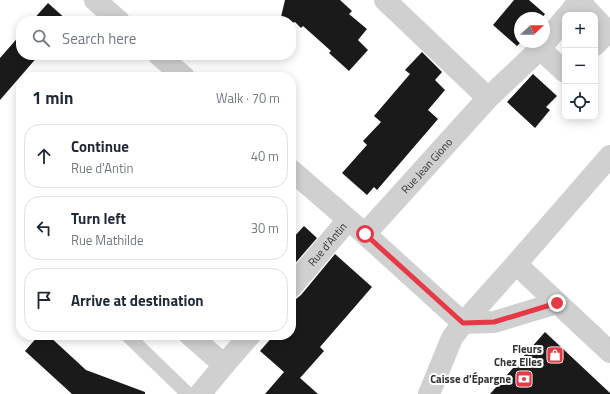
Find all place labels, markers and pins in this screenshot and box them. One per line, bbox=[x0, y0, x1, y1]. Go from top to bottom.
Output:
place label: Fleurs Chez Elles bbox=[494, 341, 542, 370]
shop icon: Fleurs Chez Elles bbox=[545, 345, 565, 365]
bank icon: Caisse d'Épargne bbox=[514, 369, 534, 389]
place label: Caisse d'Épargne bbox=[430, 371, 511, 387]

